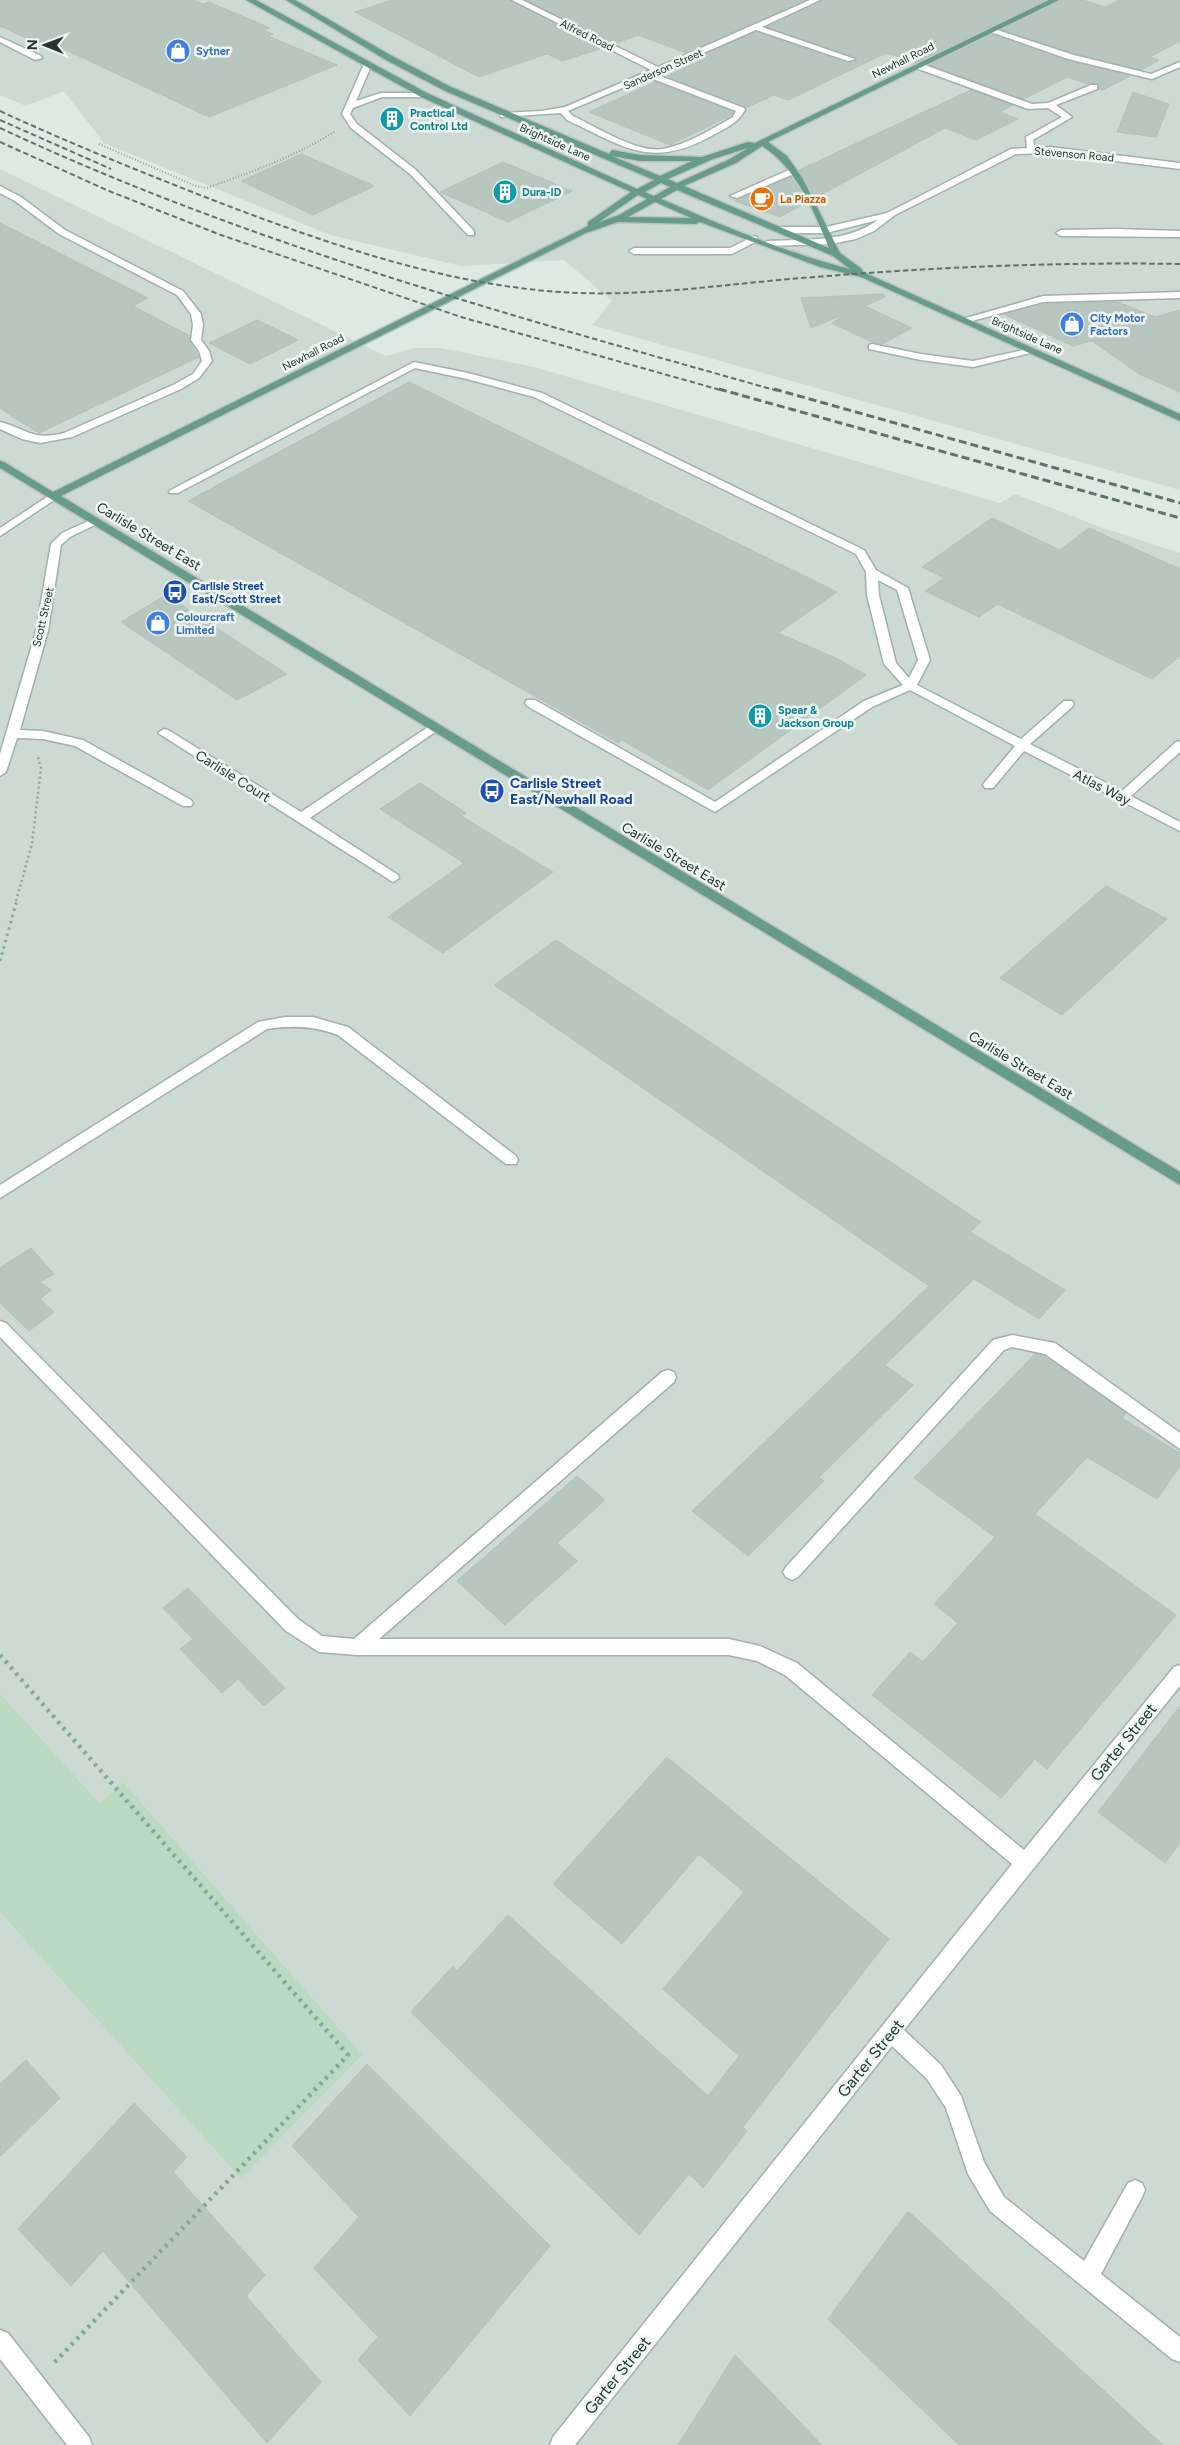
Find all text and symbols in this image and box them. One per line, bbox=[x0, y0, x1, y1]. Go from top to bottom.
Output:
street label: Alfred Road bbox=[558, 17, 616, 54]
north arrow bbox=[20, 20, 70, 70]
shop icon: Sytner bbox=[165, 38, 191, 64]
text: N bbox=[24, 39, 41, 50]
street label: Newhall Road bbox=[870, 40, 936, 81]
place label: Sytner bbox=[196, 45, 231, 58]
street label: Sanderson Street bbox=[621, 46, 705, 93]
building icon: Practical Control Ltd bbox=[379, 106, 405, 132]
place label: Practical Control Ltd bbox=[410, 107, 468, 133]
street label: Brightside Lane bbox=[517, 121, 592, 164]
street label: Stevenson Road bbox=[1033, 145, 1114, 164]
building icon: Dura-ID bbox=[492, 179, 518, 205]
place label: Dura-ID bbox=[522, 186, 562, 199]
cafe icon: La Piazza bbox=[749, 186, 775, 212]
place label: La Piazza bbox=[780, 193, 826, 206]
shop icon: City Motor Factors bbox=[1059, 311, 1085, 337]
place label: City Motor Factors bbox=[1090, 312, 1146, 338]
street label: Brightside Lane bbox=[989, 314, 1064, 357]
street label: Newhall Road bbox=[280, 331, 346, 374]
street label: Carlisle Street East bbox=[93, 499, 204, 574]
bus stop icon: Carlisle Street East/Scott Street bbox=[162, 579, 188, 605]
place label: Carlisle Street East/Scott Street bbox=[192, 580, 282, 606]
street label: Scott Street bbox=[30, 586, 57, 648]
shop icon: Colourcraft Limited bbox=[145, 610, 171, 636]
place label: Colourcraft Limited bbox=[176, 611, 235, 637]
building icon: Spear & Jackson Group bbox=[747, 703, 773, 729]
place label: Spear & Jackson Group bbox=[778, 704, 854, 730]
street label: Carlisle Court bbox=[192, 747, 273, 806]
street label: Atlas Way bbox=[1070, 766, 1134, 809]
place label: Carlisle Street East/Newhall Road bbox=[510, 775, 633, 808]
bus stop icon: Carlisle Street East/Newhall Road bbox=[479, 778, 505, 804]
street label: Carlisle Street East bbox=[618, 819, 729, 894]
street label: Carlisle Street East bbox=[965, 1028, 1076, 1103]
street label: Garter Street bbox=[1086, 1700, 1161, 1785]
street label: Garter Street bbox=[833, 2016, 908, 2101]
street label: Garter Street bbox=[580, 2333, 655, 2418]

